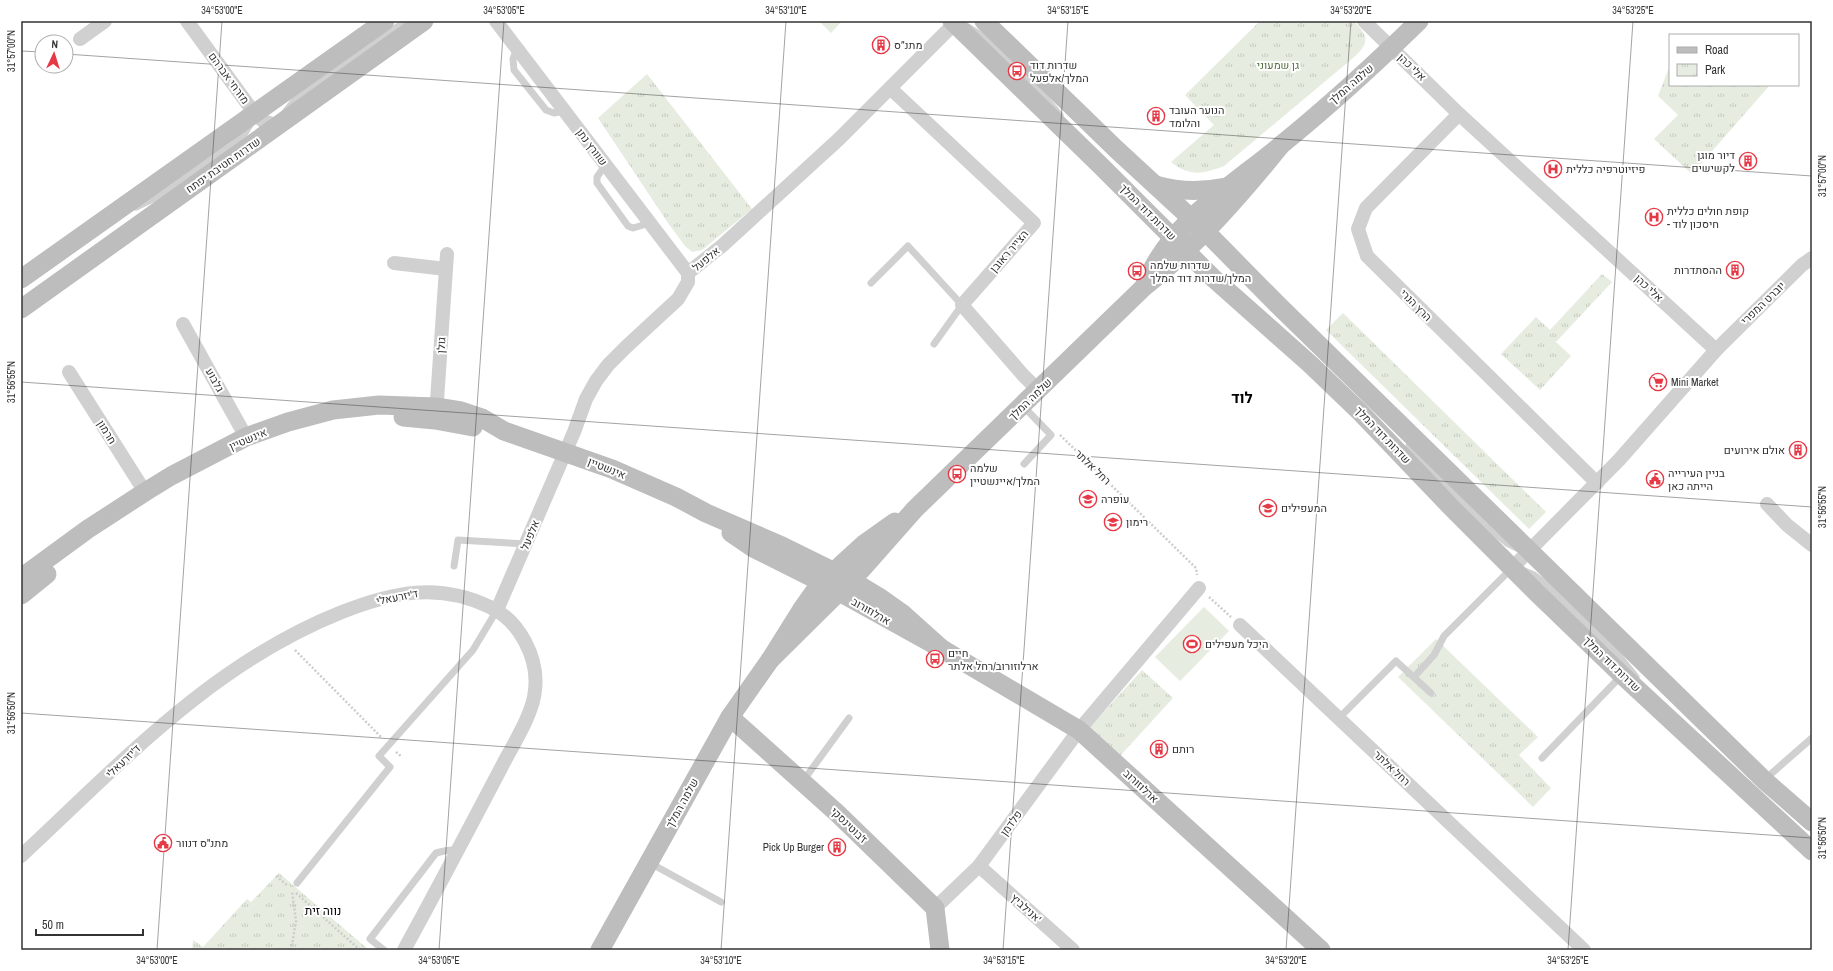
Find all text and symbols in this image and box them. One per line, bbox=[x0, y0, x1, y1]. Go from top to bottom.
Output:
text: 34°53'00"E bbox=[201, 4, 243, 17]
text: 34°53'05"E bbox=[483, 4, 525, 17]
text: 34°53'10"E bbox=[765, 4, 807, 17]
text: 34°53'15"E bbox=[1047, 4, 1089, 17]
text: 34°53'20"E bbox=[1330, 4, 1372, 17]
text: 34°53'25"E bbox=[1612, 4, 1654, 17]
text: 31°57'00"N bbox=[5, 30, 18, 72]
north arrow bbox=[34, 34, 74, 74]
legend bbox=[1669, 34, 1799, 86]
building icon: מתנ״ס bbox=[871, 35, 891, 55]
text: N bbox=[51, 37, 58, 51]
place label: מתנ״ס bbox=[894, 38, 922, 52]
text: Road bbox=[1705, 42, 1729, 58]
street label: מזרחי אברהם bbox=[206, 49, 252, 107]
street label: אלי כהן bbox=[1395, 50, 1429, 84]
place label: שדרות דוד המלך/אלפעל bbox=[1030, 58, 1089, 85]
park label: גן שמעוני bbox=[1257, 58, 1299, 72]
bus stop icon: שדרות דוד המלך/אלפעל bbox=[1007, 61, 1027, 81]
street label: שלמה המלך bbox=[1326, 61, 1376, 107]
text: Park bbox=[1705, 62, 1725, 78]
place label: הנוער העובד והלומד bbox=[1169, 103, 1225, 130]
building icon: הנוער העובד והלומד bbox=[1146, 106, 1166, 126]
street label: שוורץ נתן bbox=[573, 126, 611, 168]
street label: שדרות חטיבת יפתח bbox=[183, 134, 263, 196]
place label: דיור מוגן לקשישים bbox=[1691, 148, 1735, 175]
building icon: דיור מוגן לקשישים bbox=[1738, 151, 1758, 171]
text: 31°57'00"N bbox=[1816, 155, 1829, 197]
hospital icon: פיזיוטרפיה כללית bbox=[1543, 159, 1563, 179]
place label: פיזיוטרפיה כללית bbox=[1566, 162, 1645, 176]
street label: שדרות דוד המלך bbox=[1117, 181, 1179, 243]
place label: קופת חולים כללית - חיסכון לוד bbox=[1667, 204, 1749, 231]
hospital icon: קופת חולים כללית - חיסכון לוד bbox=[1644, 207, 1664, 227]
street label: הצייר ראובן bbox=[987, 227, 1031, 275]
street label: אלפעל bbox=[689, 244, 723, 274]
place label: שדרות שלמה המלך/שדרות דוד המלך bbox=[1150, 258, 1251, 285]
building icon: ההסתדרות bbox=[1725, 260, 1745, 280]
bus stop icon: שדרות שלמה המלך/שדרות דוד המלך bbox=[1127, 261, 1147, 281]
place label: ההסתדרות bbox=[1674, 263, 1722, 277]
street label: אלי כהן bbox=[1632, 271, 1666, 305]
street label: יוברט המפרי bbox=[1738, 278, 1788, 328]
street label: הרץ הנרי bbox=[1397, 286, 1435, 324]
street label: גולן bbox=[433, 336, 449, 354]
text: 31°56'55"N bbox=[5, 361, 18, 403]
street label: גלבוע bbox=[203, 366, 227, 394]
supermarket icon: Mini Market bbox=[1648, 372, 1668, 392]
street label: שלמה המלך bbox=[1005, 375, 1055, 423]
place label: Mini Market bbox=[1671, 375, 1719, 389]
district label: לוד bbox=[1231, 387, 1253, 408]
street label: שדרות דוד המלך bbox=[1352, 403, 1414, 467]
street label: חרמון bbox=[94, 417, 120, 447]
street label: אינשטיין bbox=[227, 425, 269, 453]
building icon: אולם אירועים bbox=[1788, 440, 1808, 460]
place label: אולם אירועים bbox=[1724, 443, 1785, 457]
street label: רחל אלתר bbox=[1072, 446, 1114, 488]
street label: אינשטיין bbox=[586, 454, 628, 482]
place label: שלמה המלך/איינשטיין bbox=[970, 461, 1040, 488]
bus stop icon: שלמה המלך/איינשטיין bbox=[947, 464, 967, 484]
place label: בניין העירייה הייתה כאן bbox=[1668, 466, 1725, 493]
public building icon: בניין העירייה הייתה כאן bbox=[1645, 469, 1665, 489]
text: 31°56'55"N bbox=[1816, 486, 1829, 528]
school or university icon: עופרה bbox=[1078, 489, 1098, 509]
place label: עופרה bbox=[1101, 492, 1129, 506]
school or university icon: המעפילים bbox=[1258, 498, 1278, 518]
place label: המעפילים bbox=[1281, 501, 1327, 515]
school or university icon: רימון bbox=[1103, 512, 1123, 532]
place label: רימון bbox=[1126, 515, 1148, 529]
street label: אלפעל bbox=[517, 518, 543, 552]
street label: ד'יזרעאלי bbox=[375, 586, 419, 608]
street label: ארלוזורוב bbox=[849, 594, 893, 628]
street label: שדרות דוד המלך bbox=[1580, 633, 1644, 695]
sports icon: היכל מעפילים bbox=[1182, 634, 1202, 654]
place label: היכל מעפילים bbox=[1205, 637, 1268, 651]
place label: חיים ארלוזורוב/רחל אלתר bbox=[948, 646, 1039, 673]
bus stop icon: חיים ארלוזורוב/רחל אלתר bbox=[925, 649, 945, 669]
text: 31°56'50"N bbox=[5, 692, 18, 734]
building icon: רותם bbox=[1149, 739, 1169, 759]
street label: ד'יזרעאלי bbox=[103, 741, 143, 781]
place label: רותם bbox=[1172, 742, 1195, 756]
street label: רחל אלתר bbox=[1371, 747, 1413, 789]
street label: ארלוזורוב bbox=[1121, 766, 1161, 806]
street label: שלמה המלך bbox=[663, 776, 701, 830]
street label: ז'בוטינסקי bbox=[828, 804, 870, 846]
street label: פלדמן bbox=[997, 807, 1025, 839]
text: 31°56'50"N bbox=[1816, 817, 1829, 859]
public building icon: מתנ"ס דנוור bbox=[153, 833, 173, 853]
place label: מתנ"ס דנוור bbox=[176, 836, 228, 850]
building icon: Pick Up Burger bbox=[827, 837, 847, 857]
place label: Pick Up Burger bbox=[763, 840, 824, 854]
street label: אנילביץ' bbox=[1008, 891, 1045, 926]
district label: נווה זית bbox=[305, 903, 341, 919]
scale bar bbox=[36, 911, 143, 937]
text: 50 m bbox=[42, 917, 64, 933]
text: 34°53'00"E bbox=[136, 954, 178, 967]
text: 34°53'05"E bbox=[418, 954, 460, 967]
text: 34°53'10"E bbox=[700, 954, 742, 967]
text: 34°53'15"E bbox=[983, 954, 1025, 967]
text: 34°53'20"E bbox=[1265, 954, 1307, 967]
text: 34°53'25"E bbox=[1547, 954, 1589, 967]

